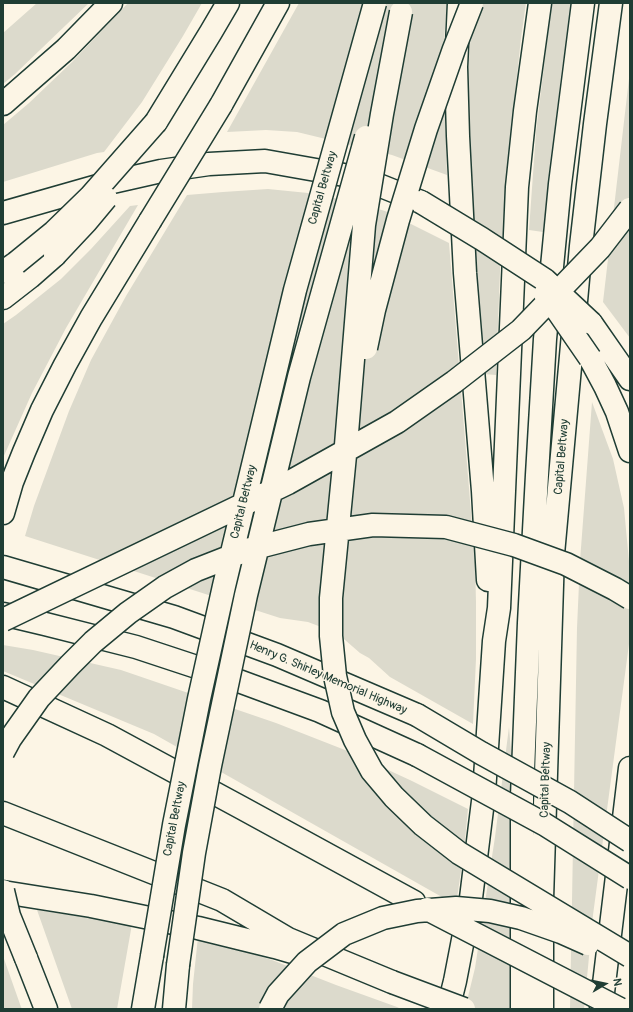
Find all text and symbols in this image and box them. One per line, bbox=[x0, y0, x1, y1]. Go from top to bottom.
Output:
street label: Capital Beltway bbox=[306, 150, 340, 226]
street label: Capital Beltway bbox=[552, 419, 572, 495]
street label: Capital Beltway bbox=[228, 463, 260, 541]
street label: Henry G. Shirley Memorial Highway bbox=[247, 638, 409, 718]
street label: Capital Beltway bbox=[537, 742, 555, 818]
street label: Capital Beltway bbox=[161, 780, 189, 858]
north arrow bbox=[585, 964, 625, 1004]
text: N bbox=[610, 977, 624, 987]

